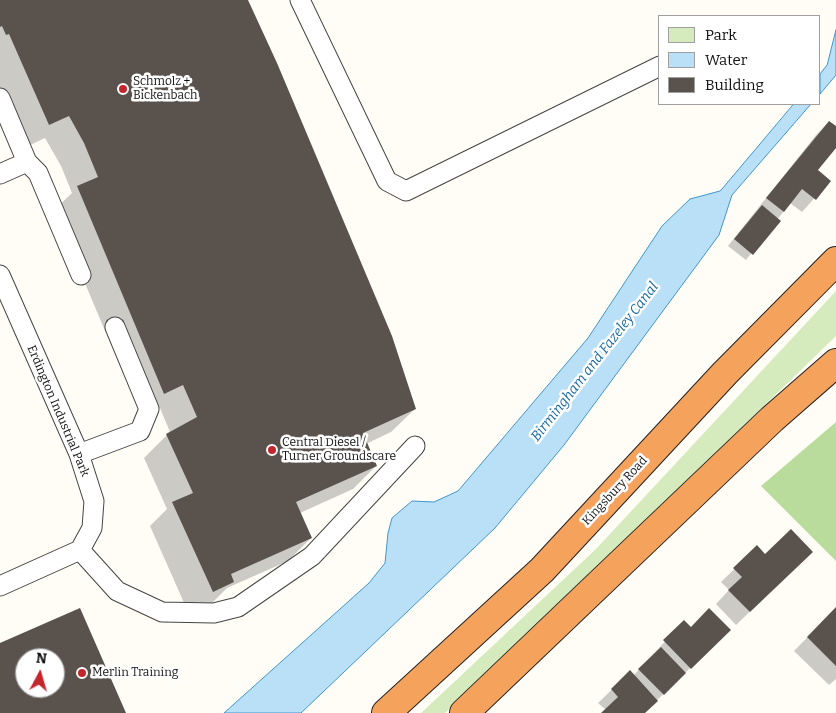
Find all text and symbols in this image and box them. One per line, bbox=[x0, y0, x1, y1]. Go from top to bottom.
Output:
legend bbox=[658, 15, 821, 105]
text: Park bbox=[705, 26, 737, 44]
text: Water bbox=[705, 51, 747, 69]
place label: Schmolz + Bickenbach bbox=[133, 75, 197, 103]
text: Building bbox=[705, 76, 764, 94]
marker: Schmolz + Bickenbach bbox=[117, 83, 129, 95]
water label: Birmingham and Fazeley Canal bbox=[528, 279, 662, 445]
street label: Erdington Industrial Park bbox=[24, 343, 92, 479]
place label: Central Diesel / Turner Groundscare bbox=[282, 436, 396, 464]
marker: Central Diesel / Turner Groundscare bbox=[266, 444, 278, 456]
street label: Kingsbury Road bbox=[580, 454, 650, 528]
north arrow bbox=[15, 648, 65, 698]
text: N bbox=[35, 650, 48, 668]
place label: Merlin Training bbox=[92, 666, 178, 680]
marker: Merlin Training bbox=[76, 667, 88, 679]

